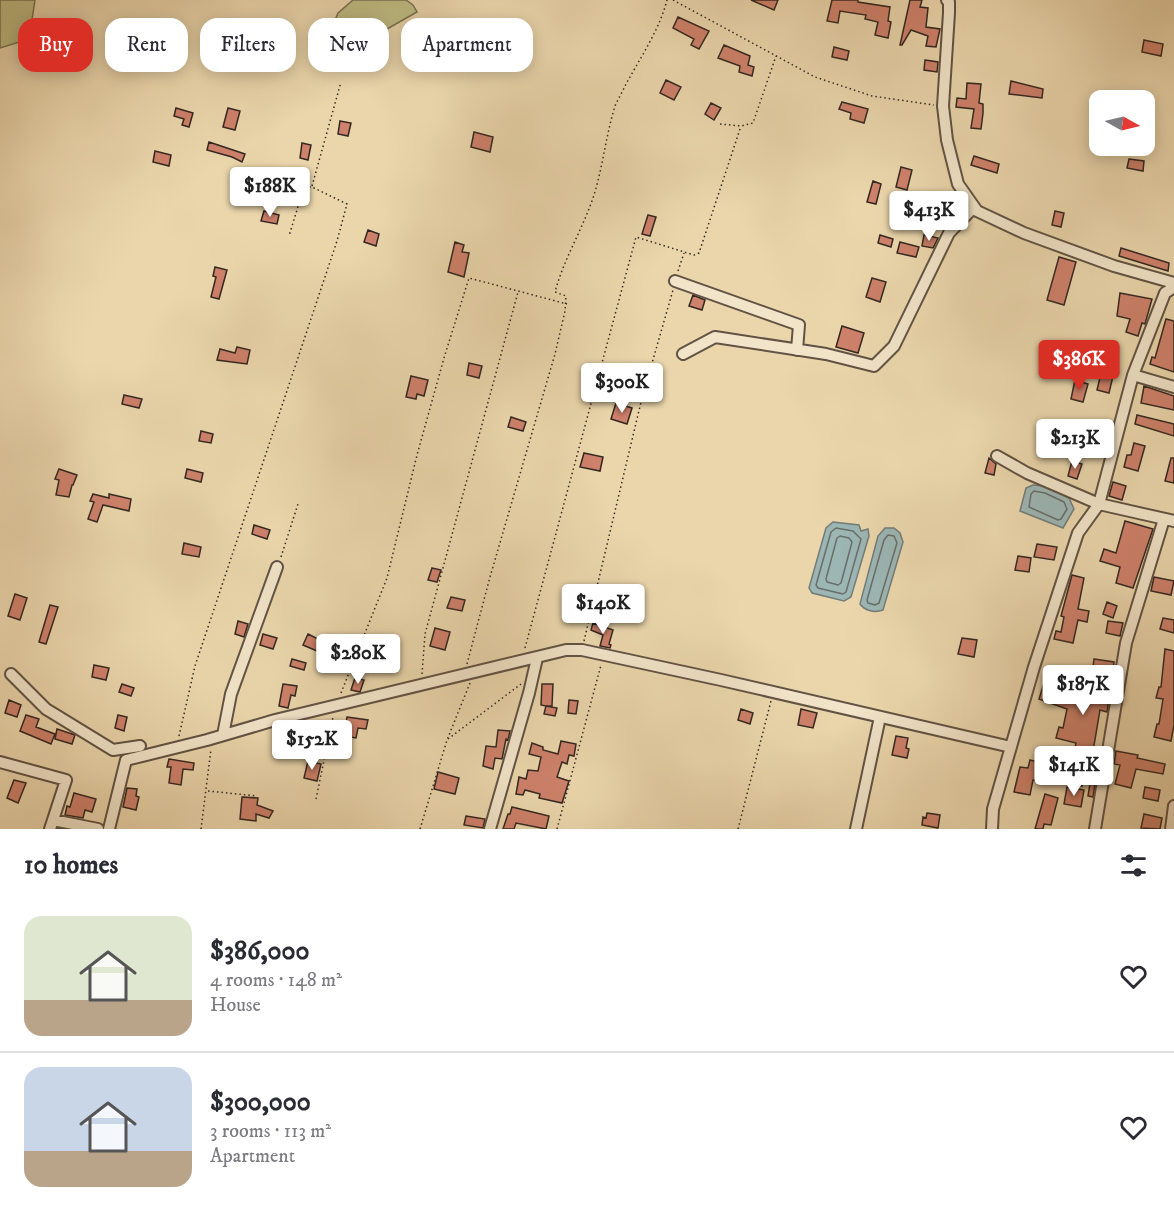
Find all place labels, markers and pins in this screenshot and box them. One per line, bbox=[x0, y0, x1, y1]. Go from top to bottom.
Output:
pin: $188K bbox=[228, 167, 312, 218]
pin: $413K bbox=[887, 191, 971, 242]
pin: $386K bbox=[1037, 340, 1121, 391]
pin: $300K bbox=[580, 363, 664, 414]
pin: $213K bbox=[1033, 419, 1117, 470]
pin: $140K bbox=[561, 584, 645, 635]
pin: $280K bbox=[316, 634, 400, 685]
pin: $187K bbox=[1041, 665, 1125, 716]
pin: $152K bbox=[270, 720, 354, 771]
pin: $141K bbox=[1032, 746, 1116, 797]

